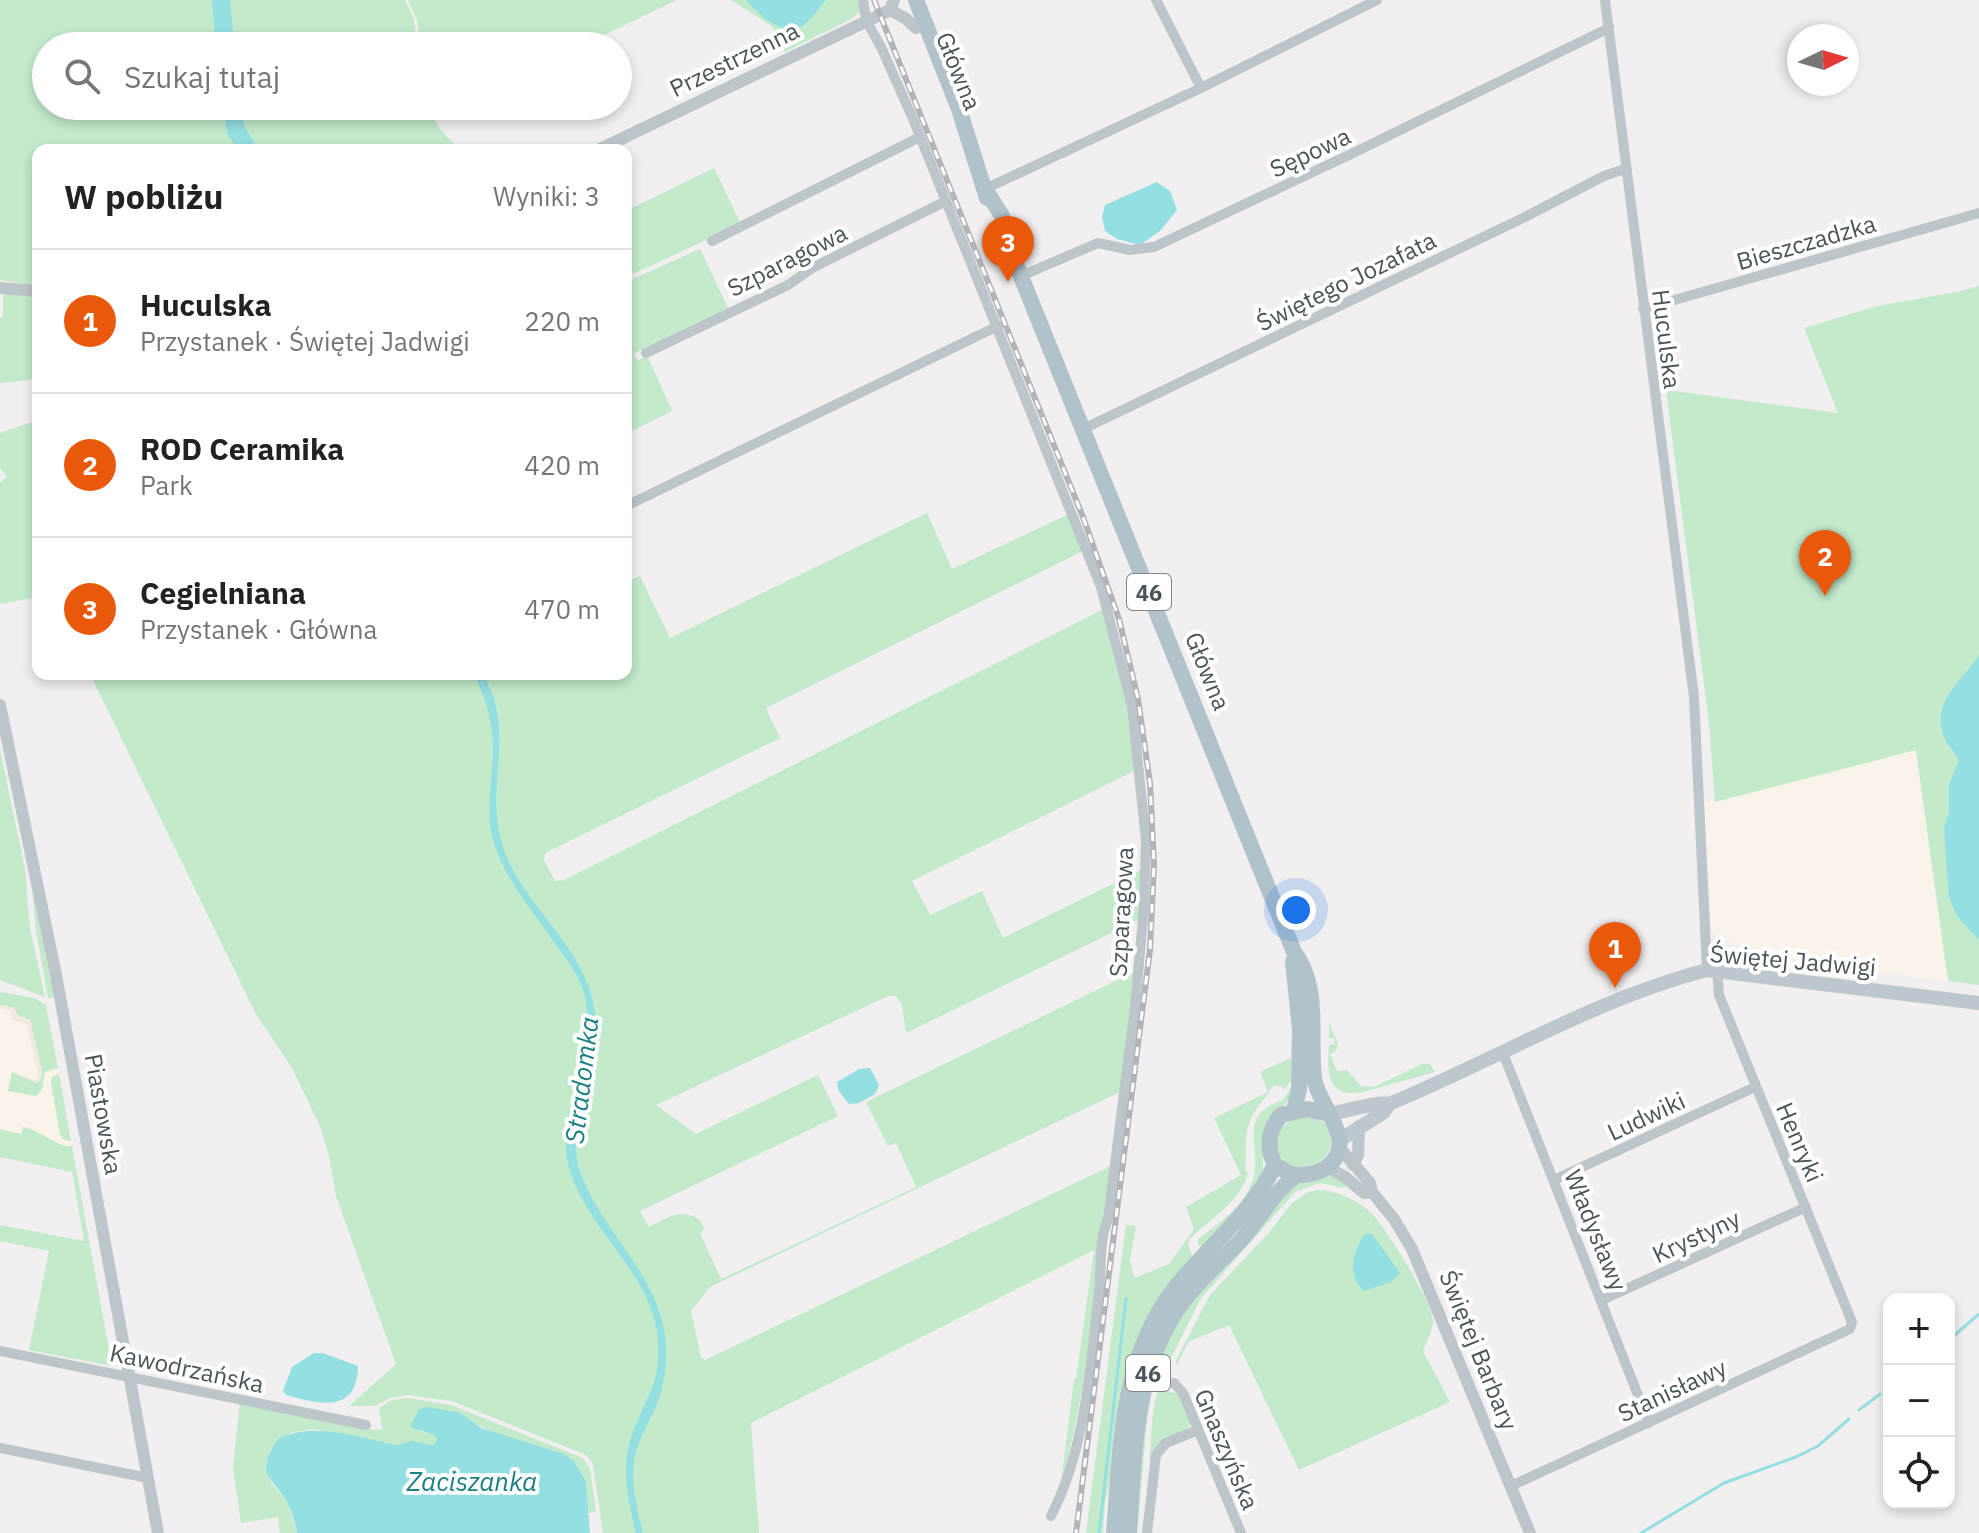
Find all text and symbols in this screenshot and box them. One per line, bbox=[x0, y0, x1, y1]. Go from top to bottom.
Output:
street label: Przestrzenna bbox=[664, 14, 804, 104]
north arrow bbox=[1787, 24, 1859, 96]
street label: Główna bbox=[929, 27, 989, 115]
search box bbox=[32, 32, 632, 120]
icon: search bbox=[60, 54, 104, 98]
text: Szukaj tutaj bbox=[124, 57, 280, 96]
street label: Sępowa bbox=[1265, 119, 1356, 185]
text: W pobliżu bbox=[64, 174, 224, 218]
text: Wyniki: 3 bbox=[493, 179, 600, 213]
street label: Bieszczadzka bbox=[1733, 207, 1880, 277]
street label: Szparagowa bbox=[722, 216, 852, 304]
pin: 3 bbox=[982, 216, 1034, 282]
street label: Świętego Jozafata bbox=[1251, 224, 1441, 338]
text: Huculska bbox=[140, 285, 272, 324]
street label: Huculska bbox=[1645, 287, 1689, 391]
text: 1 bbox=[82, 304, 98, 338]
text: 220 m bbox=[524, 304, 600, 338]
text: Przystanek · Świętej Jadwigi bbox=[140, 324, 470, 358]
text: ROD Ceramika bbox=[140, 429, 344, 468]
text: 2 bbox=[82, 448, 98, 482]
text: 420 m bbox=[524, 448, 600, 482]
text: Park bbox=[140, 468, 193, 502]
pin: 2 bbox=[1799, 530, 1851, 596]
text: Cegielniana bbox=[140, 573, 306, 612]
road number: 46 bbox=[1127, 574, 1171, 610]
text: 3 bbox=[82, 592, 98, 626]
text: 470 m bbox=[524, 592, 600, 626]
text: Przystanek · Główna bbox=[140, 612, 377, 646]
street label: Główna bbox=[1178, 627, 1238, 715]
street label: Szparagowa bbox=[1102, 846, 1140, 978]
your location bbox=[1276, 890, 1316, 930]
pin: 1 bbox=[1589, 922, 1641, 988]
street label: Świętej Jadwigi bbox=[1709, 937, 1877, 983]
water label: Stradomka bbox=[556, 1015, 606, 1145]
street label: Piastowska bbox=[78, 1051, 130, 1177]
street label: Ludwiki bbox=[1602, 1084, 1690, 1148]
street label: Henryki bbox=[1769, 1097, 1831, 1187]
street label: Władysławy bbox=[1557, 1165, 1635, 1295]
street label: Krystyny bbox=[1647, 1202, 1745, 1270]
street label: Świętej Barbary bbox=[1432, 1265, 1526, 1435]
map controls bbox=[1883, 1293, 1955, 1509]
button: + bbox=[1883, 1293, 1955, 1365]
street label: Kawodrzańska bbox=[107, 1336, 267, 1400]
street label: Stanisławy bbox=[1613, 1351, 1731, 1429]
road number: 46 bbox=[1126, 1355, 1170, 1391]
button: − bbox=[1883, 1365, 1955, 1437]
street label: Gnaszyńska bbox=[1187, 1384, 1267, 1514]
button: locate bbox=[1883, 1437, 1955, 1509]
water label: Zaciszanka bbox=[406, 1464, 537, 1498]

